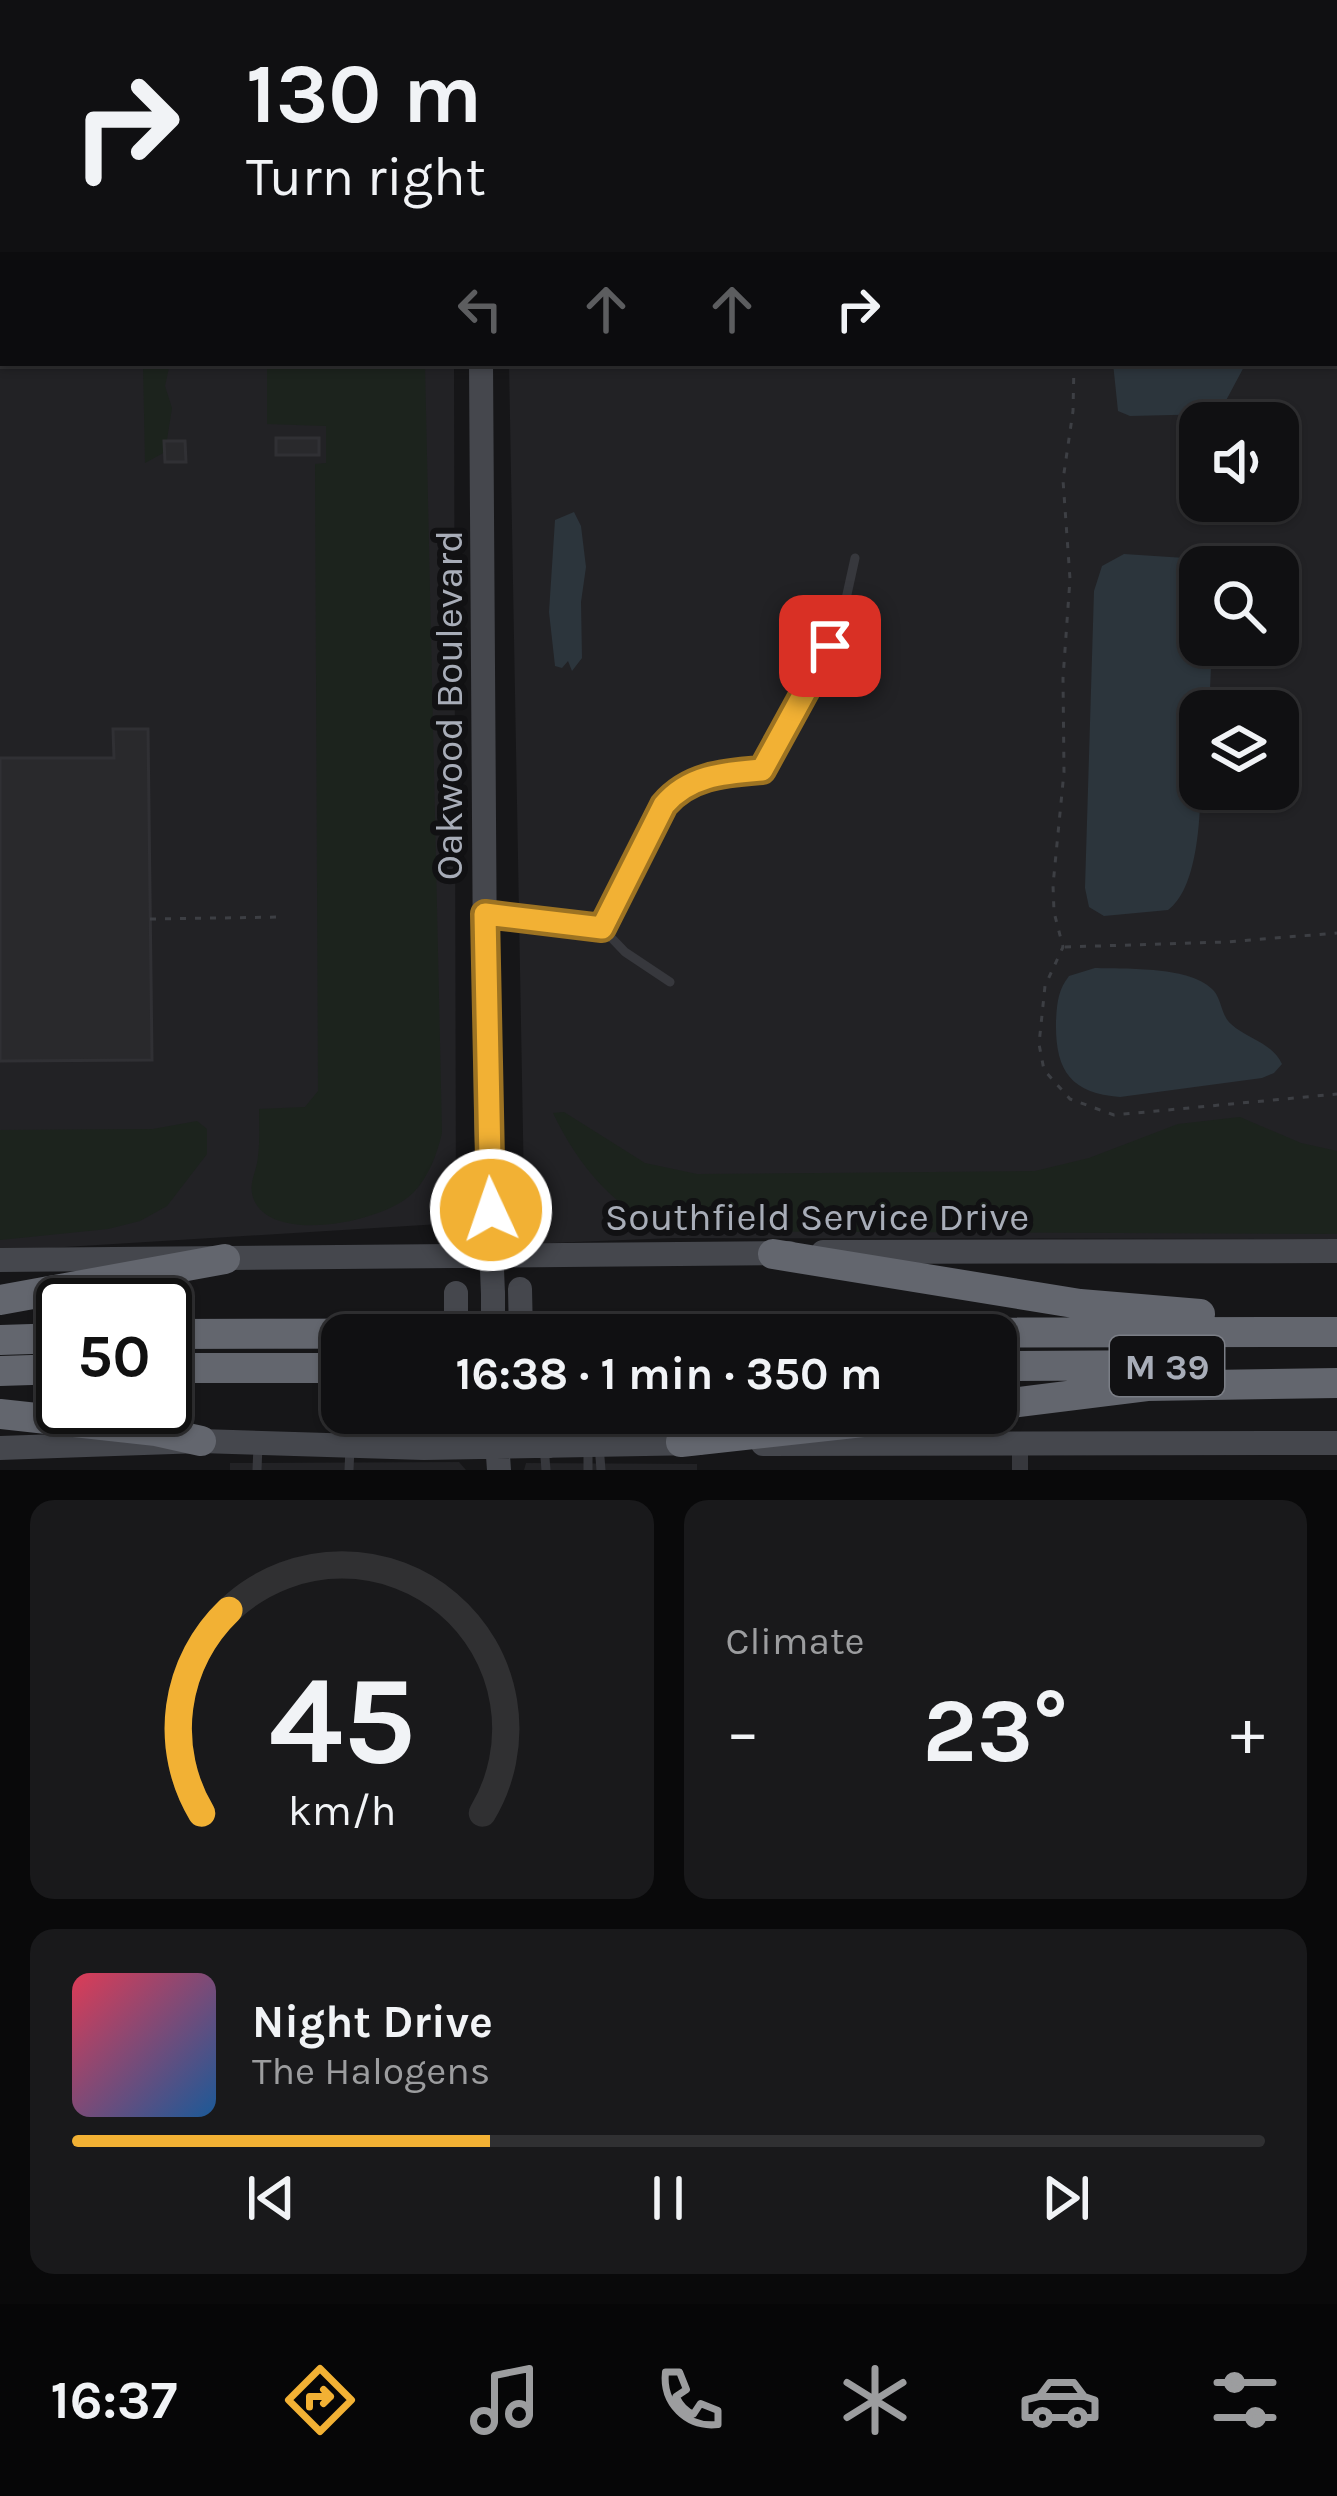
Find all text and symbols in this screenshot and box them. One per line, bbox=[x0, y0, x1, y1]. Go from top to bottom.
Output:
text: 130 m bbox=[246, 45, 482, 143]
icon: right bbox=[48, 48, 204, 204]
text: Turn right bbox=[246, 145, 486, 209]
icon: left bbox=[447, 276, 513, 342]
icon: ahead bbox=[573, 276, 639, 342]
icon: ahead bbox=[699, 276, 765, 342]
icon: right bbox=[825, 276, 891, 342]
map controls bbox=[1179, 402, 1299, 810]
button: sound bbox=[1179, 402, 1299, 522]
street label: Oakwood Boulevard bbox=[426, 530, 472, 880]
button: search bbox=[1179, 546, 1299, 666]
pin bbox=[779, 595, 881, 697]
icon: arrive bbox=[797, 613, 863, 679]
button: layers bbox=[1179, 690, 1299, 810]
position arrow bbox=[428, 1147, 554, 1273]
street label: Southfield Service Drive bbox=[605, 1194, 1029, 1240]
speed limit sign: 50 bbox=[36, 1278, 192, 1434]
road number: M 39 bbox=[1110, 1336, 1224, 1396]
text: 16:38 · 1 min · 350 m bbox=[455, 1348, 883, 1400]
text: Climate bbox=[726, 1618, 865, 1664]
text: 45 bbox=[268, 1648, 415, 1793]
text: 23° bbox=[923, 1678, 1068, 1784]
text: − bbox=[726, 1693, 760, 1771]
text: + bbox=[1230, 1693, 1265, 1771]
text: km/h bbox=[287, 1785, 396, 1835]
text: Night Drive bbox=[252, 1996, 493, 2048]
text: The Halogens bbox=[252, 2048, 490, 2094]
icon: previous bbox=[238, 2165, 304, 2231]
icon: pause bbox=[635, 2165, 701, 2231]
icon: next bbox=[1033, 2165, 1099, 2231]
icon: directions bbox=[278, 2358, 362, 2442]
icon: music bbox=[463, 2358, 547, 2442]
icon: phone bbox=[648, 2358, 732, 2442]
icon: climate bbox=[833, 2358, 917, 2442]
icon: car bbox=[1018, 2358, 1102, 2442]
icon: filters bbox=[1203, 2358, 1287, 2442]
text: 16:37 bbox=[50, 2368, 177, 2432]

